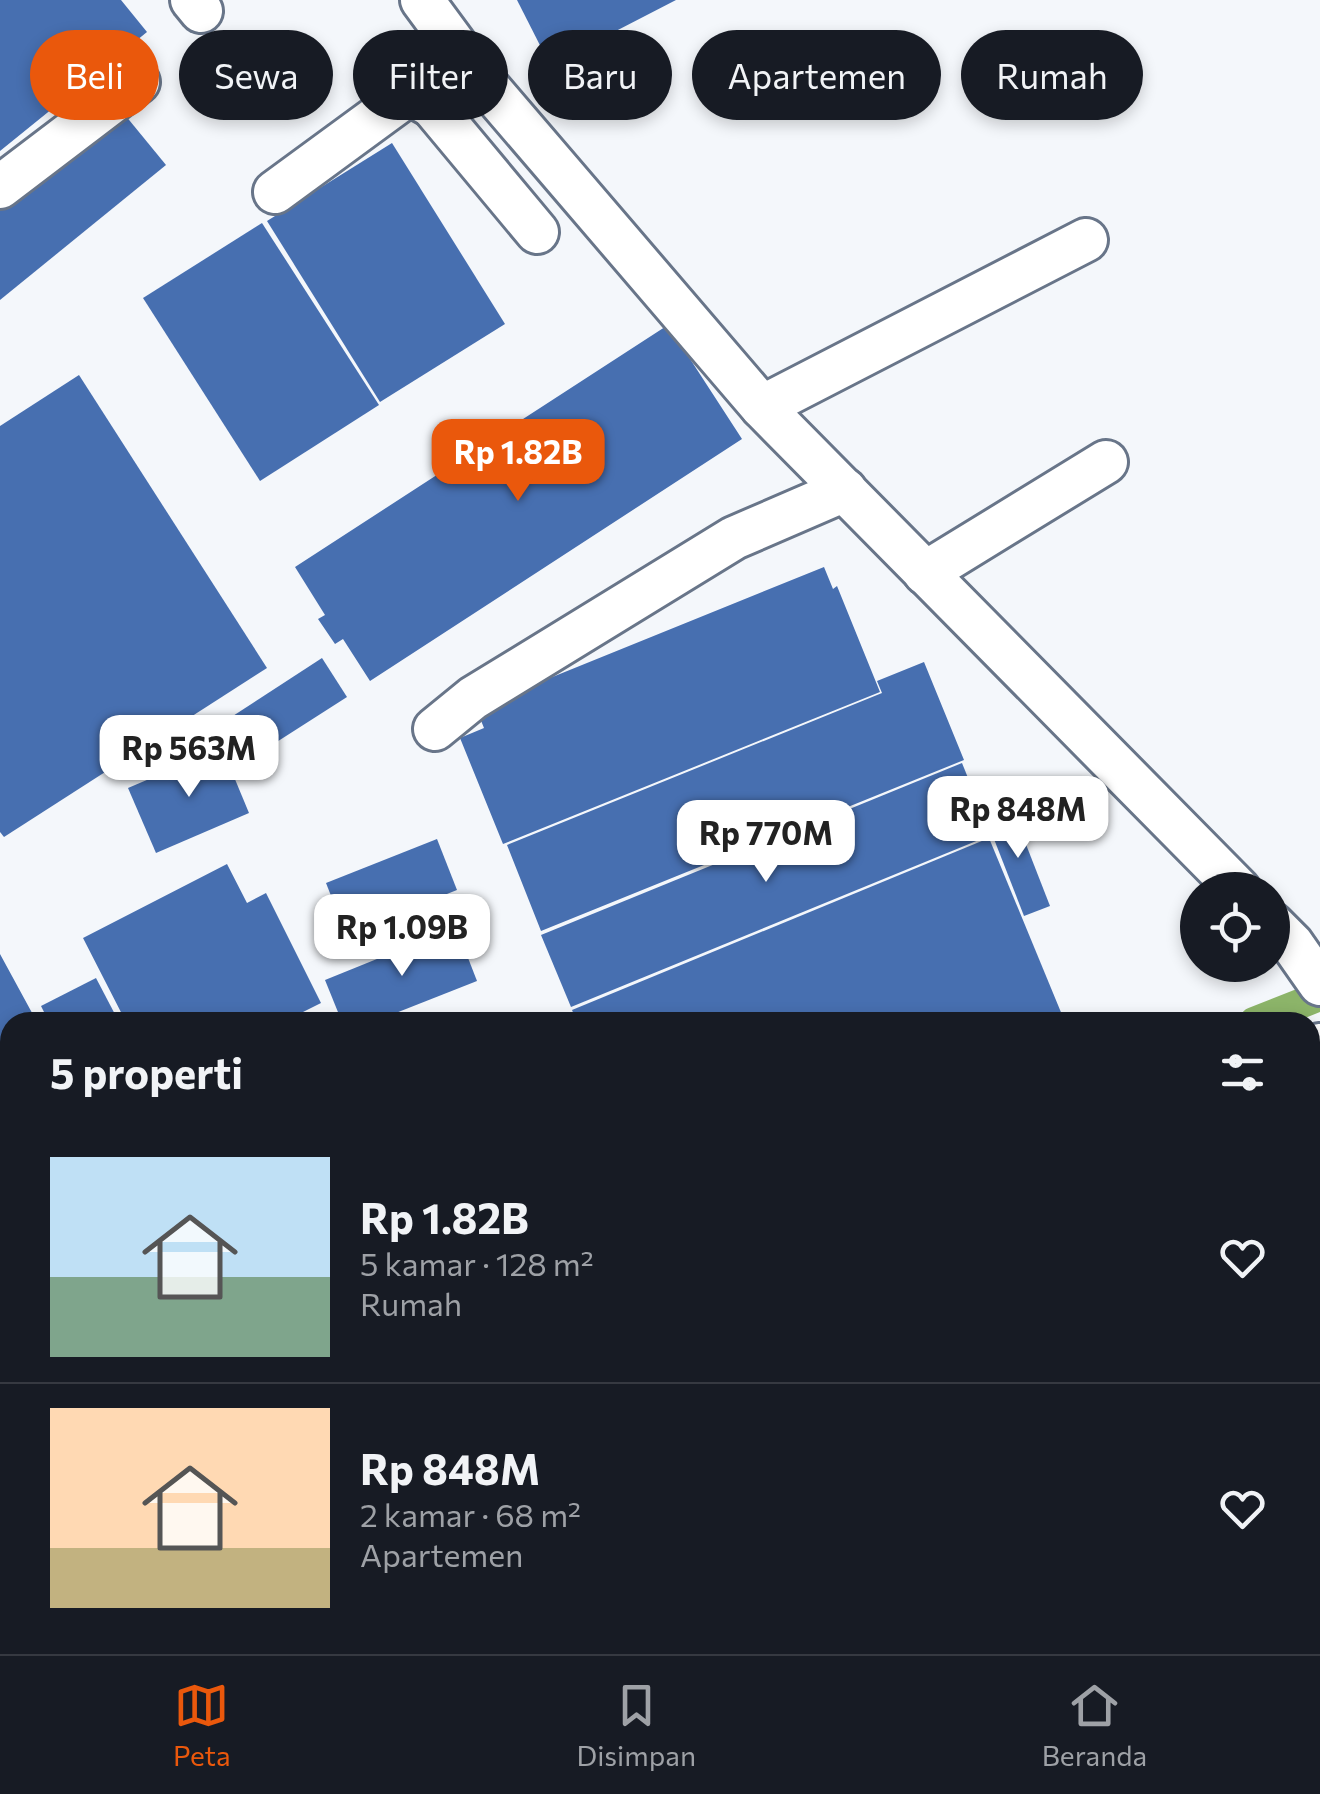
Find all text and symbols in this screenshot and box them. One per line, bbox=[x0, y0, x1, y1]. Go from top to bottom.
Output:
chip: Beli bbox=[30, 30, 159, 120]
chip: Sewa bbox=[179, 30, 333, 120]
chip: Filter bbox=[353, 30, 508, 120]
chip: Baru bbox=[528, 30, 672, 120]
chip: Apartemen bbox=[692, 30, 941, 120]
chip: Rumah bbox=[961, 30, 1143, 120]
pin: Rp 1.82B bbox=[415, 419, 621, 504]
text: Rp 1.82B bbox=[454, 431, 582, 471]
pin: Rp 563M bbox=[97, 715, 281, 800]
text: Rp 563M bbox=[122, 727, 256, 767]
pin: Rp 848M bbox=[926, 776, 1110, 861]
text: Rp 848M bbox=[949, 788, 1087, 828]
pin: Rp 770M bbox=[674, 800, 858, 885]
text: Rp 770M bbox=[699, 812, 833, 852]
map controls bbox=[1180, 872, 1290, 982]
button: locate bbox=[1180, 872, 1290, 982]
pin: Rp 1.09B bbox=[299, 894, 505, 979]
text: Rp 1.09B bbox=[336, 906, 468, 946]
icon: filters bbox=[1215, 1045, 1270, 1100]
text: 5 properti bbox=[50, 1046, 243, 1098]
text: Rp 1.82B bbox=[360, 1191, 529, 1243]
icon: home bbox=[130, 1197, 250, 1317]
icon: heart bbox=[1215, 1230, 1270, 1285]
text: 5 kamar · 128 m² bbox=[360, 1243, 594, 1283]
text: Rumah bbox=[360, 1283, 462, 1323]
text: Rp 848M bbox=[360, 1442, 540, 1494]
icon: home bbox=[130, 1448, 250, 1568]
icon: heart bbox=[1215, 1481, 1270, 1536]
text: 2 kamar · 68 m² bbox=[360, 1494, 581, 1534]
text: Apartemen bbox=[360, 1534, 523, 1574]
tab: Peta bbox=[173, 1678, 231, 1772]
tab: Disimpan bbox=[577, 1678, 696, 1772]
tab: Beranda bbox=[1042, 1678, 1147, 1772]

